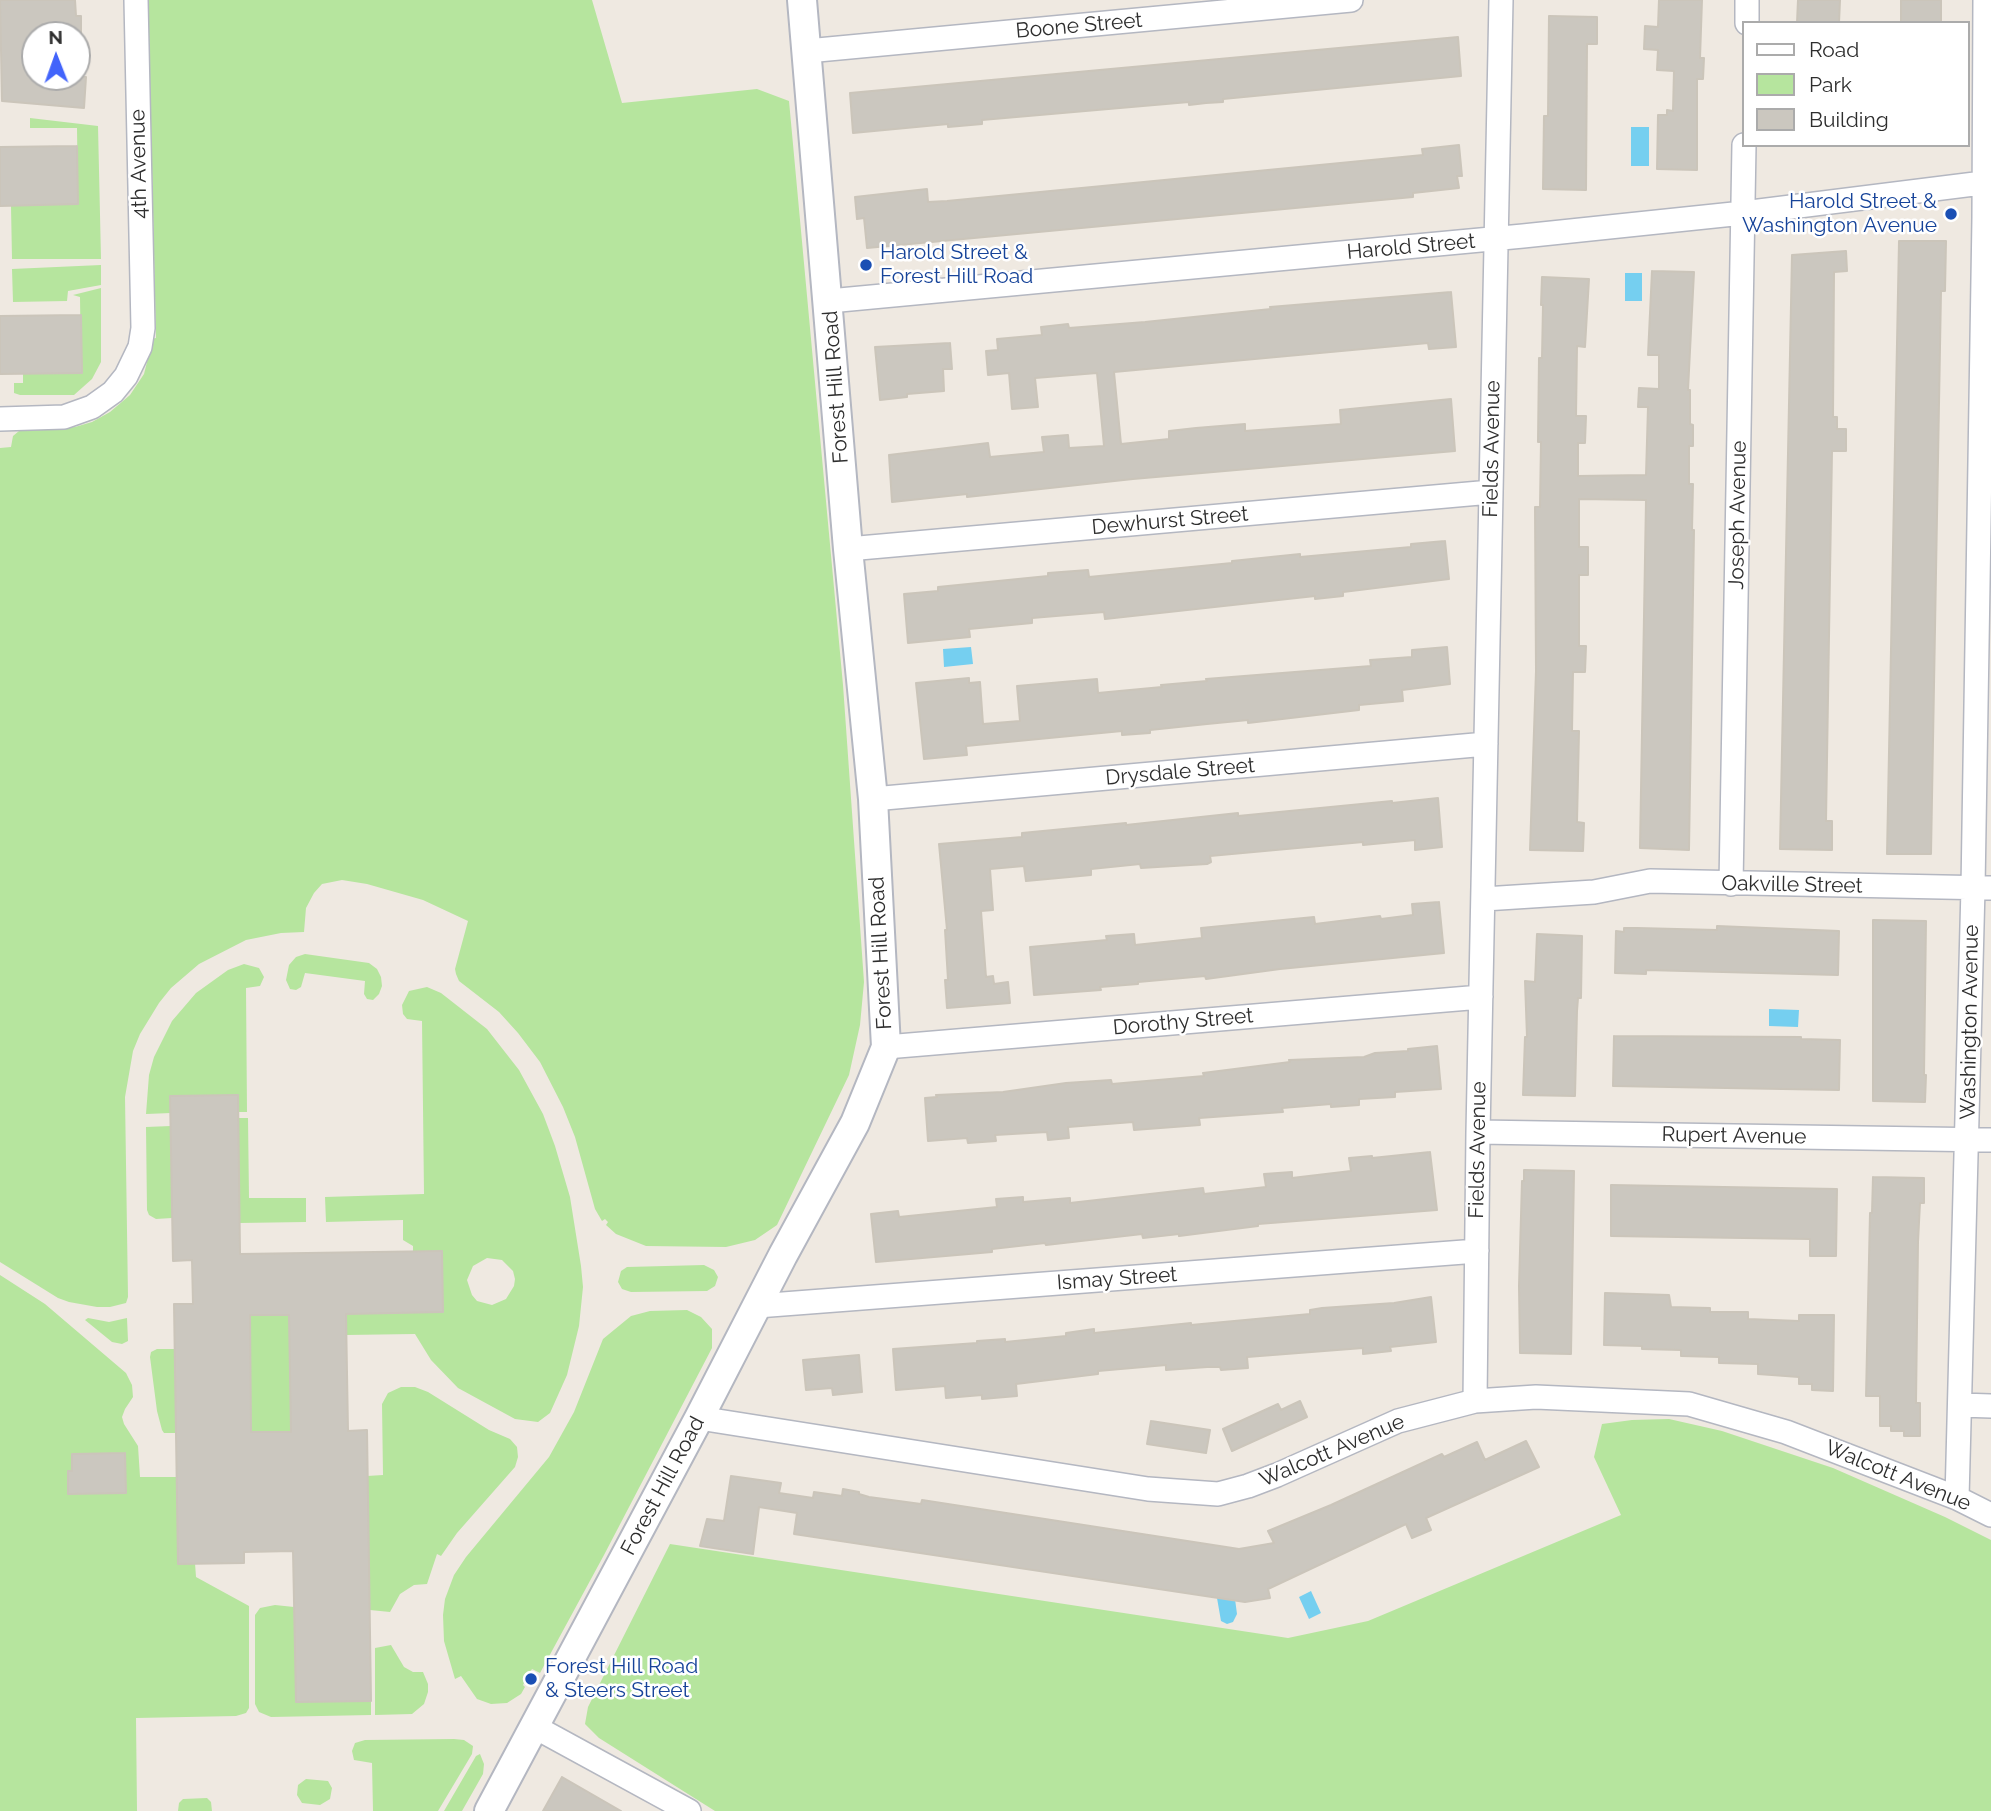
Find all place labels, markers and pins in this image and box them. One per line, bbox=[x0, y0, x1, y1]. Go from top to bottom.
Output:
place label: Harold Street & Washington Avenue bbox=[1742, 189, 1937, 239]
marker: Harold Street & Washington Avenue bbox=[1943, 206, 1959, 222]
place label: Harold Street & Forest Hill Road bbox=[880, 240, 1033, 290]
marker: Harold Street & Forest Hill Road bbox=[858, 257, 874, 273]
place label: Forest Hill Road & Steers Street bbox=[545, 1654, 698, 1704]
marker: Forest Hill Road & Steers Street bbox=[523, 1671, 539, 1687]

